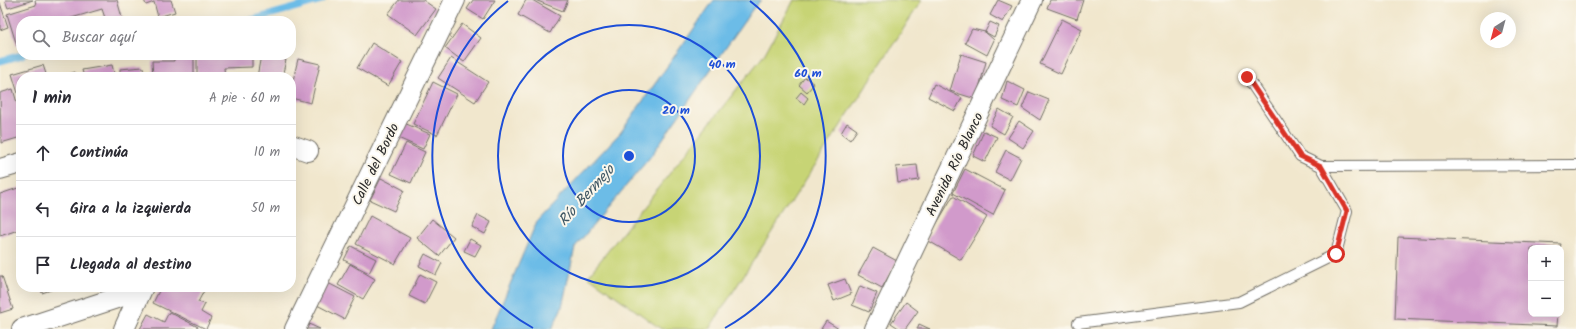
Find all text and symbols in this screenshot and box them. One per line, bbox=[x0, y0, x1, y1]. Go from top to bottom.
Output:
north arrow bbox=[1480, 12, 1516, 48]
search box bbox=[16, 16, 296, 60]
text: Buscar aquí bbox=[62, 26, 135, 50]
icon: search bbox=[30, 27, 52, 49]
text: 40 m bbox=[708, 55, 736, 74]
text: 60 m bbox=[794, 64, 822, 83]
route end bbox=[1238, 68, 1256, 86]
text: 1 min bbox=[32, 85, 71, 112]
text: A pie · 60 m bbox=[209, 88, 280, 109]
text: 20 m bbox=[662, 101, 690, 120]
street label: Avenida Río Blanco bbox=[920, 109, 990, 220]
street label: Calle del Bordo bbox=[346, 119, 405, 209]
text: Continúa bbox=[70, 141, 128, 165]
icon: ahead bbox=[32, 142, 54, 164]
text: 10 m bbox=[254, 142, 280, 163]
centre of rings bbox=[622, 149, 636, 163]
water label: Río Bermejo bbox=[552, 159, 622, 232]
text: Gira a la izquierda bbox=[70, 197, 191, 221]
icon: left bbox=[32, 198, 54, 220]
text: 50 m bbox=[251, 198, 280, 219]
route start bbox=[1327, 245, 1345, 263]
map controls bbox=[1528, 245, 1564, 317]
button: + bbox=[1528, 245, 1564, 281]
text: Llegada al destino bbox=[70, 253, 192, 277]
icon: arrive bbox=[32, 254, 54, 276]
button: − bbox=[1528, 281, 1564, 317]

